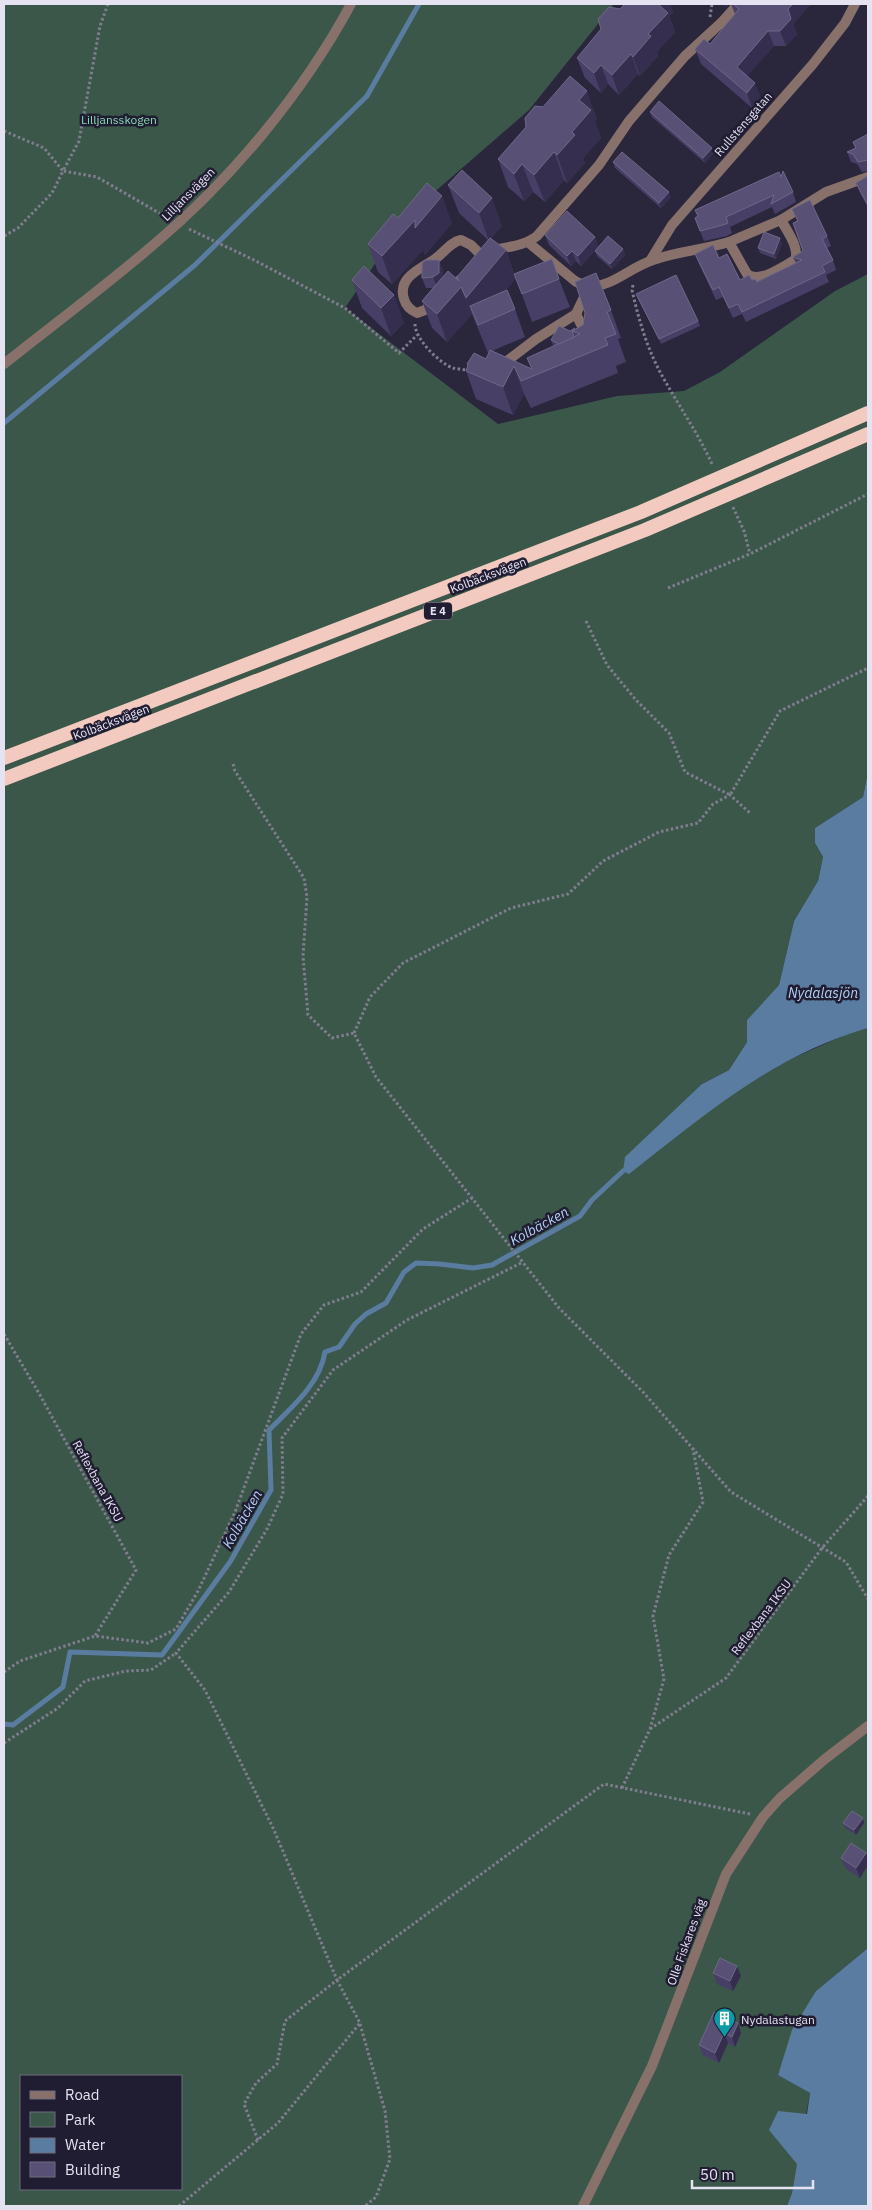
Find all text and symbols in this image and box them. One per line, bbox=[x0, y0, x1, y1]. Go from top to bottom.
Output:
street label: Rullstensgatan bbox=[711, 89, 775, 159]
park label: Lilljansskogen bbox=[81, 112, 157, 127]
street label: Lilljansvägen bbox=[158, 164, 218, 224]
street label: Kolbäcksvägen bbox=[448, 554, 528, 596]
road number: E 4 bbox=[424, 602, 452, 620]
street label: Kolbäcksvägen bbox=[71, 701, 151, 743]
water label: Nydalasjön bbox=[788, 984, 858, 1002]
water label: Kolbäcken bbox=[506, 1202, 572, 1250]
street label: Reflexbana IKSU bbox=[69, 1438, 127, 1524]
water label: Kolbäcken bbox=[218, 1486, 266, 1551]
street label: Reflexbana IKSU bbox=[728, 1576, 794, 1658]
street label: Olle Fiskares väg bbox=[663, 1896, 709, 1987]
building icon: Nydalastugan bbox=[713, 2007, 737, 2038]
place label: Nydalastugan bbox=[741, 2012, 815, 2027]
legend bbox=[20, 2075, 182, 2190]
text: Road bbox=[65, 2085, 100, 2104]
text: Park bbox=[65, 2110, 95, 2129]
text: Water bbox=[65, 2135, 106, 2154]
scale bar bbox=[692, 2158, 813, 2190]
text: Building bbox=[65, 2160, 120, 2179]
text: 50 m bbox=[700, 2165, 735, 2184]

